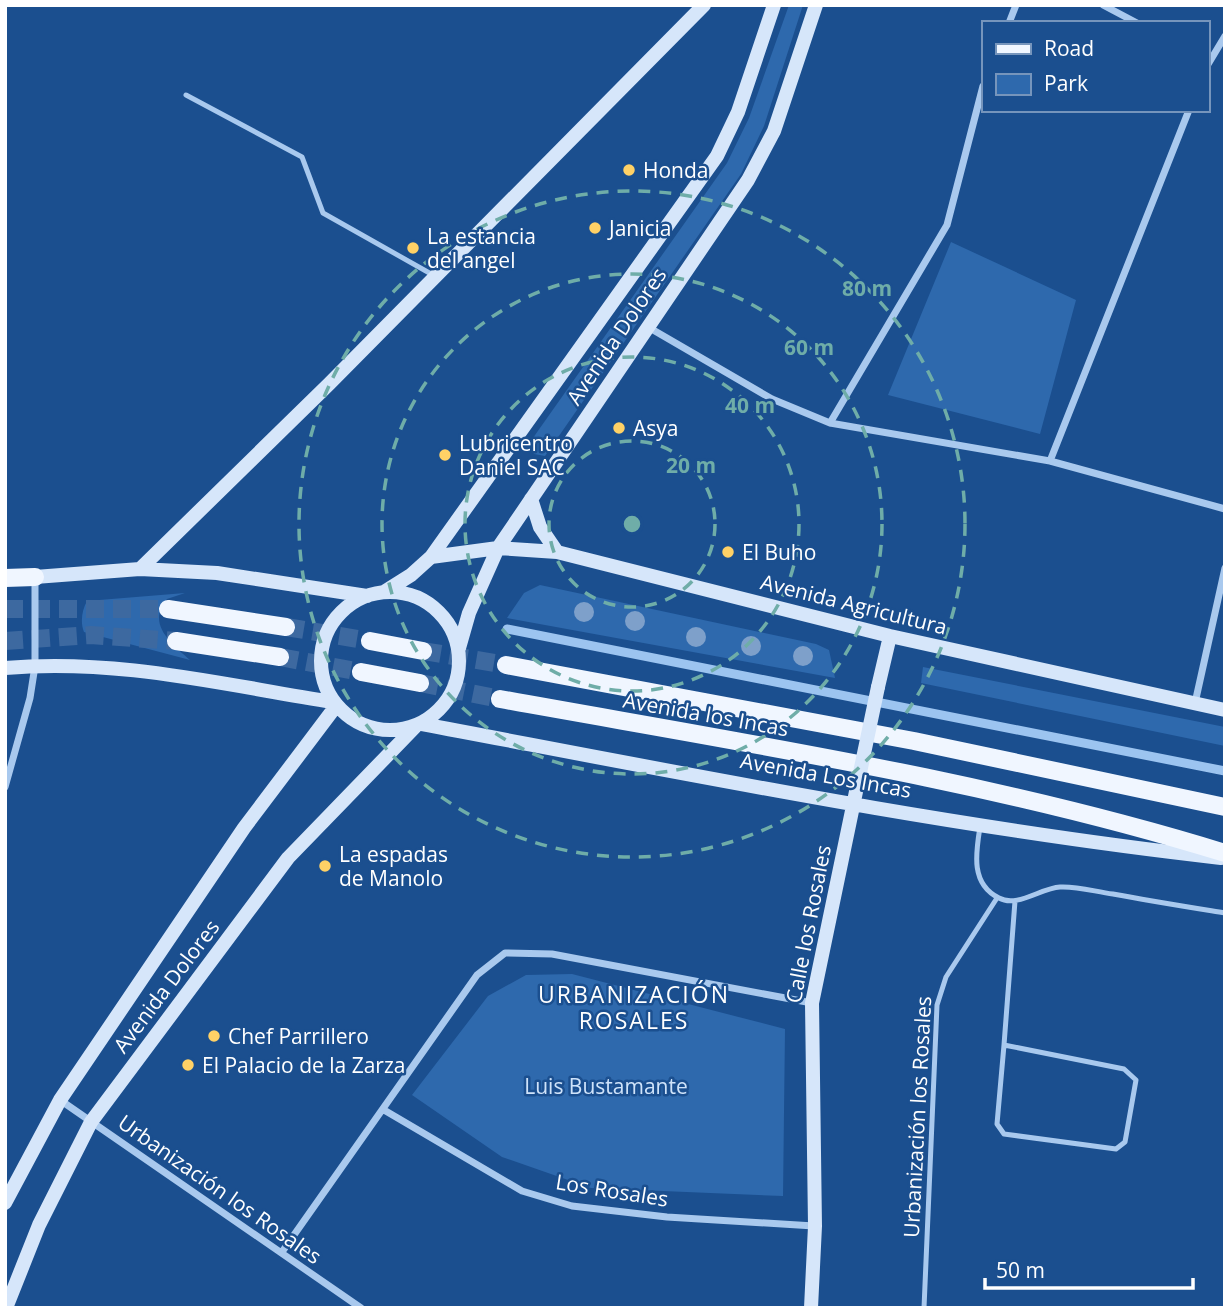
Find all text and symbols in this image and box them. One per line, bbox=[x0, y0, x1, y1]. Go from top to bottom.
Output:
legend bbox=[982, 21, 1209, 112]
text: Road bbox=[1044, 34, 1094, 62]
text: Park bbox=[1044, 69, 1088, 97]
place label: Honda bbox=[643, 156, 709, 184]
marker: Honda bbox=[621, 162, 637, 178]
place label: Janicia bbox=[607, 214, 672, 242]
marker: Janicia bbox=[587, 220, 603, 236]
place label: La estancia del angel bbox=[427, 222, 536, 274]
marker: La estancia del angel bbox=[405, 240, 421, 256]
street label: Avenida Dolores bbox=[560, 262, 672, 410]
text: 80 m bbox=[842, 274, 892, 302]
text: 60 m bbox=[784, 333, 834, 361]
text: 40 m bbox=[725, 391, 775, 419]
place label: Asya bbox=[633, 414, 678, 442]
marker: Asya bbox=[611, 420, 627, 436]
place label: Lubricentro Daniel SAC bbox=[459, 429, 573, 481]
marker: Lubricentro Daniel SAC bbox=[437, 447, 453, 463]
text: 20 m bbox=[666, 451, 716, 479]
centre of rings bbox=[620, 512, 644, 536]
place label: El Buho bbox=[742, 538, 816, 566]
marker: El Buho bbox=[720, 544, 736, 560]
street label: Avenida Agricultura bbox=[758, 567, 950, 641]
street label: Avenida los Incas bbox=[621, 686, 791, 742]
street label: Avenida Los Incas bbox=[738, 746, 914, 804]
place label: La espadas de Manolo bbox=[339, 840, 448, 892]
street label: Calle los Rosales bbox=[779, 843, 837, 1005]
marker: La espadas de Manolo bbox=[317, 858, 333, 874]
street label: Avenida Dolores bbox=[107, 914, 225, 1058]
district label: URBANIZACIÓN ROSALES bbox=[538, 978, 730, 1036]
street label: Urbanización los Rosales bbox=[897, 995, 937, 1239]
place label: Chef Parrillero bbox=[228, 1022, 369, 1050]
marker: Chef Parrillero bbox=[206, 1028, 222, 1044]
place label: El Palacio de la Zarza bbox=[202, 1051, 405, 1079]
marker: El Palacio de la Zarza bbox=[180, 1057, 196, 1073]
park label: Luis Bustamante bbox=[524, 1072, 688, 1100]
street label: Urbanización los Rosales bbox=[113, 1108, 327, 1270]
street label: Los Rosales bbox=[554, 1167, 670, 1213]
scale bar bbox=[985, 1246, 1193, 1290]
text: 50 m bbox=[996, 1256, 1045, 1284]

